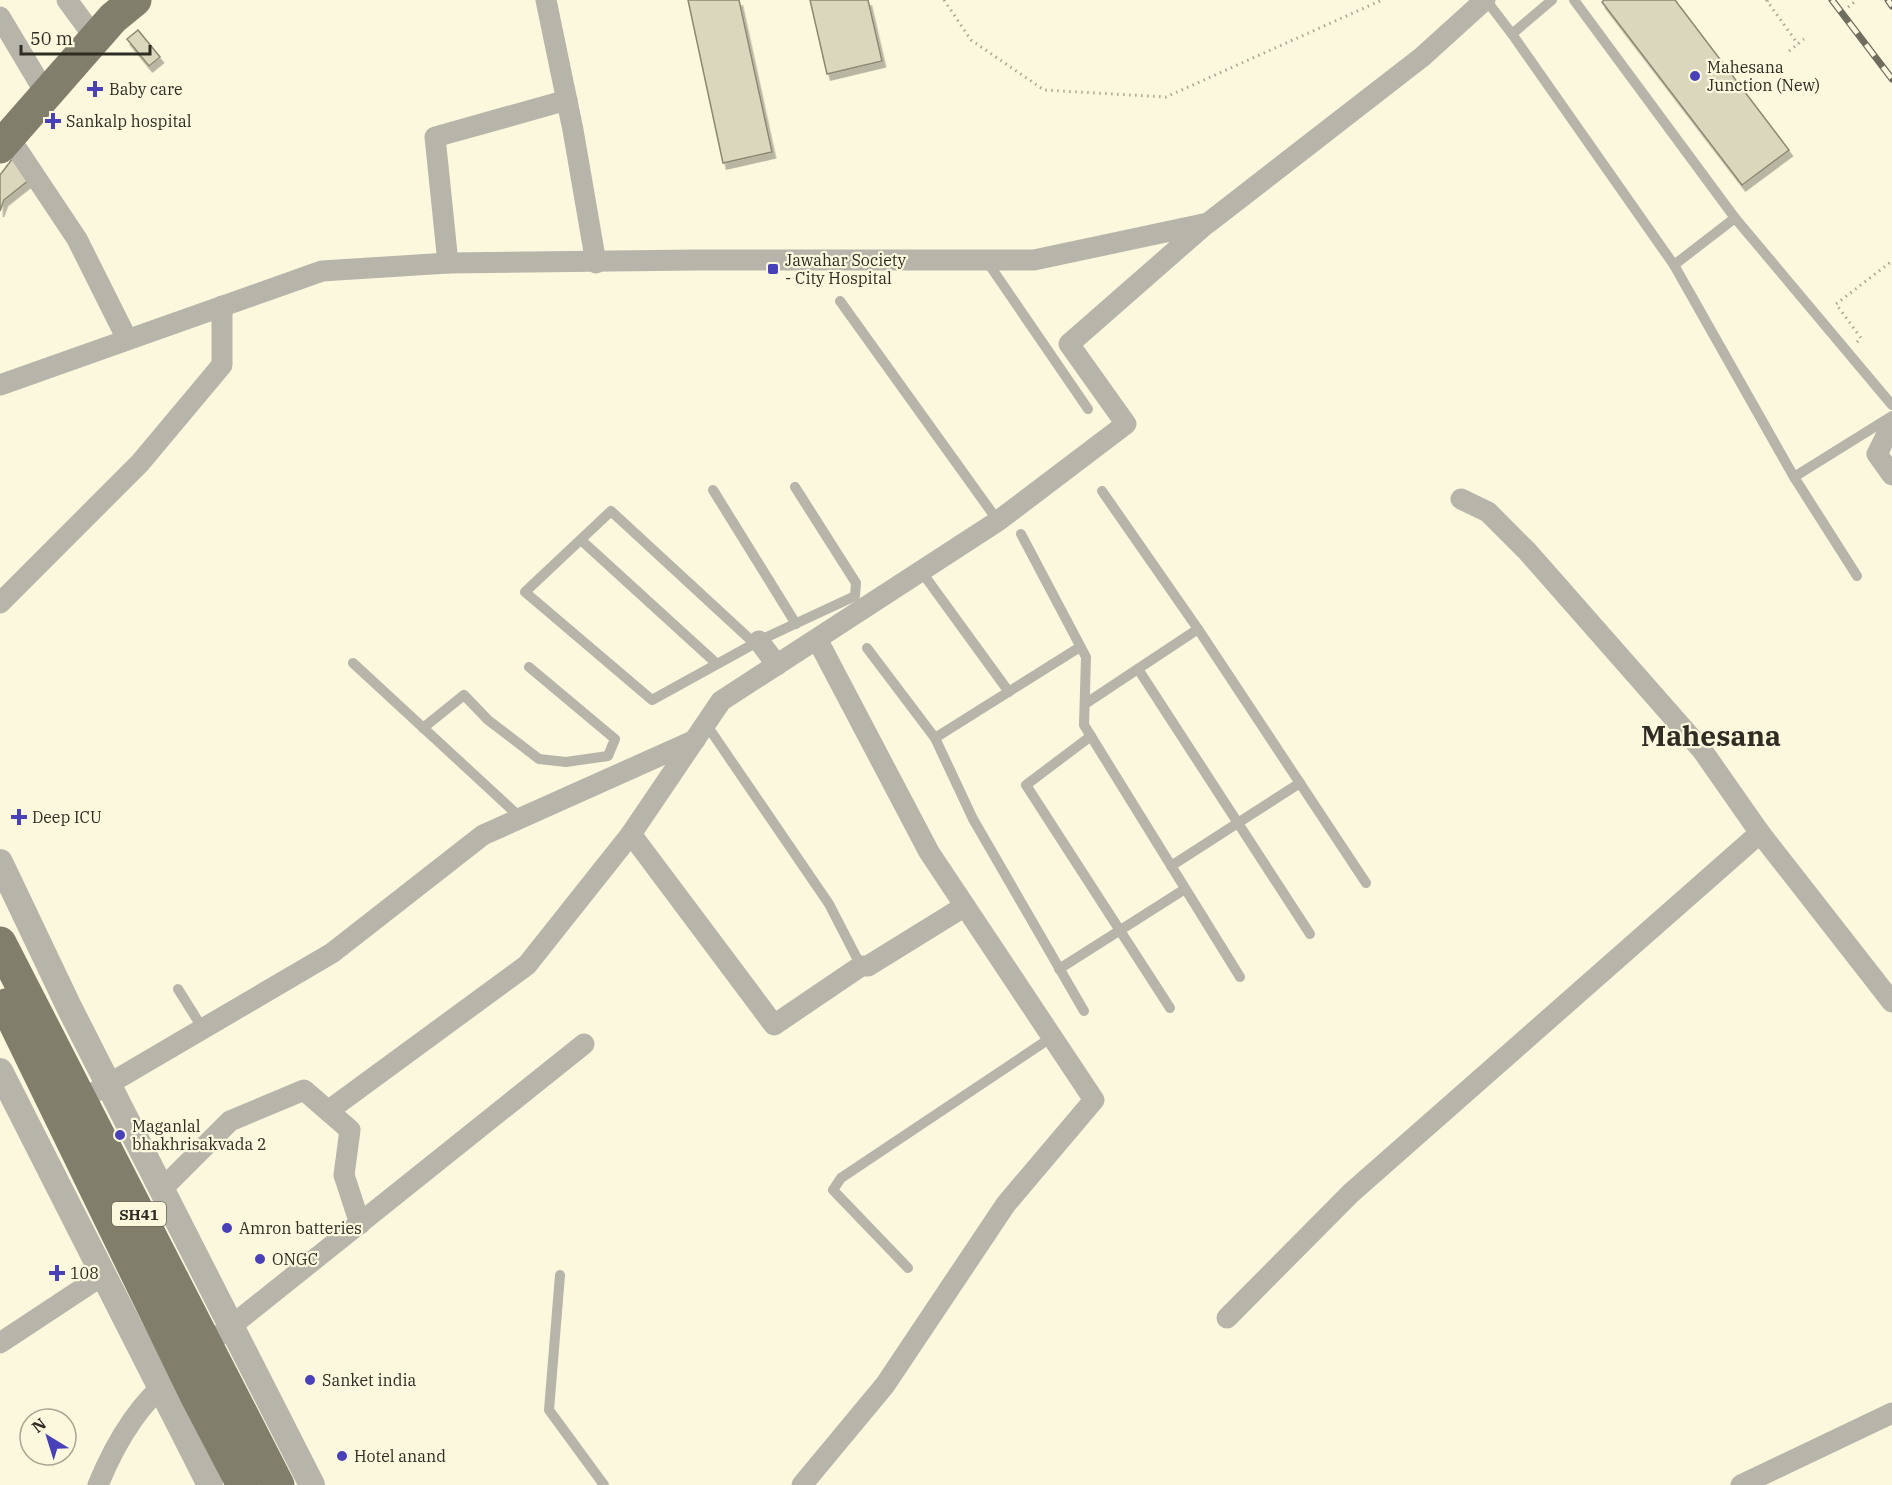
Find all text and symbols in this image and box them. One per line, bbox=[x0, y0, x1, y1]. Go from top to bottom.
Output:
scale bar bbox=[21, 18, 150, 56]
text: 50 m bbox=[30, 27, 73, 50]
place label: Mahesana Junction (New) bbox=[1707, 57, 1820, 95]
marker: Mahesana Junction (New) bbox=[1688, 69, 1702, 83]
place label: Baby care bbox=[109, 79, 183, 99]
marker: Baby care bbox=[86, 80, 104, 98]
place label: Sankalp hospital bbox=[66, 111, 192, 131]
marker: Sankalp hospital bbox=[44, 112, 62, 130]
place label: Jawahar Society - City Hospital bbox=[785, 250, 907, 288]
marker: Jawahar Society - City Hospital bbox=[766, 262, 780, 276]
district label: Mahesana bbox=[1641, 717, 1781, 754]
place label: Deep ICU bbox=[32, 807, 102, 827]
marker: Deep ICU bbox=[10, 808, 28, 826]
place label: Maganlal bhakhrisakvada 2 bbox=[132, 1116, 266, 1154]
marker: Maganlal bhakhrisakvada 2 bbox=[113, 1128, 127, 1142]
road number: SH41 bbox=[112, 1202, 166, 1226]
place label: Amron batteries bbox=[239, 1218, 362, 1238]
marker: Amron batteries bbox=[220, 1221, 234, 1235]
place label: ONGC bbox=[272, 1249, 318, 1269]
marker: ONGC bbox=[253, 1252, 267, 1266]
place label: 108 bbox=[70, 1263, 99, 1283]
marker: 108 bbox=[48, 1264, 66, 1282]
place label: Sanket india bbox=[322, 1370, 416, 1390]
marker: Sanket india bbox=[303, 1373, 317, 1387]
north arrow bbox=[18, 1407, 78, 1467]
text: N bbox=[28, 1413, 50, 1437]
place label: Hotel anand bbox=[354, 1446, 446, 1466]
marker: Hotel anand bbox=[335, 1449, 349, 1463]

